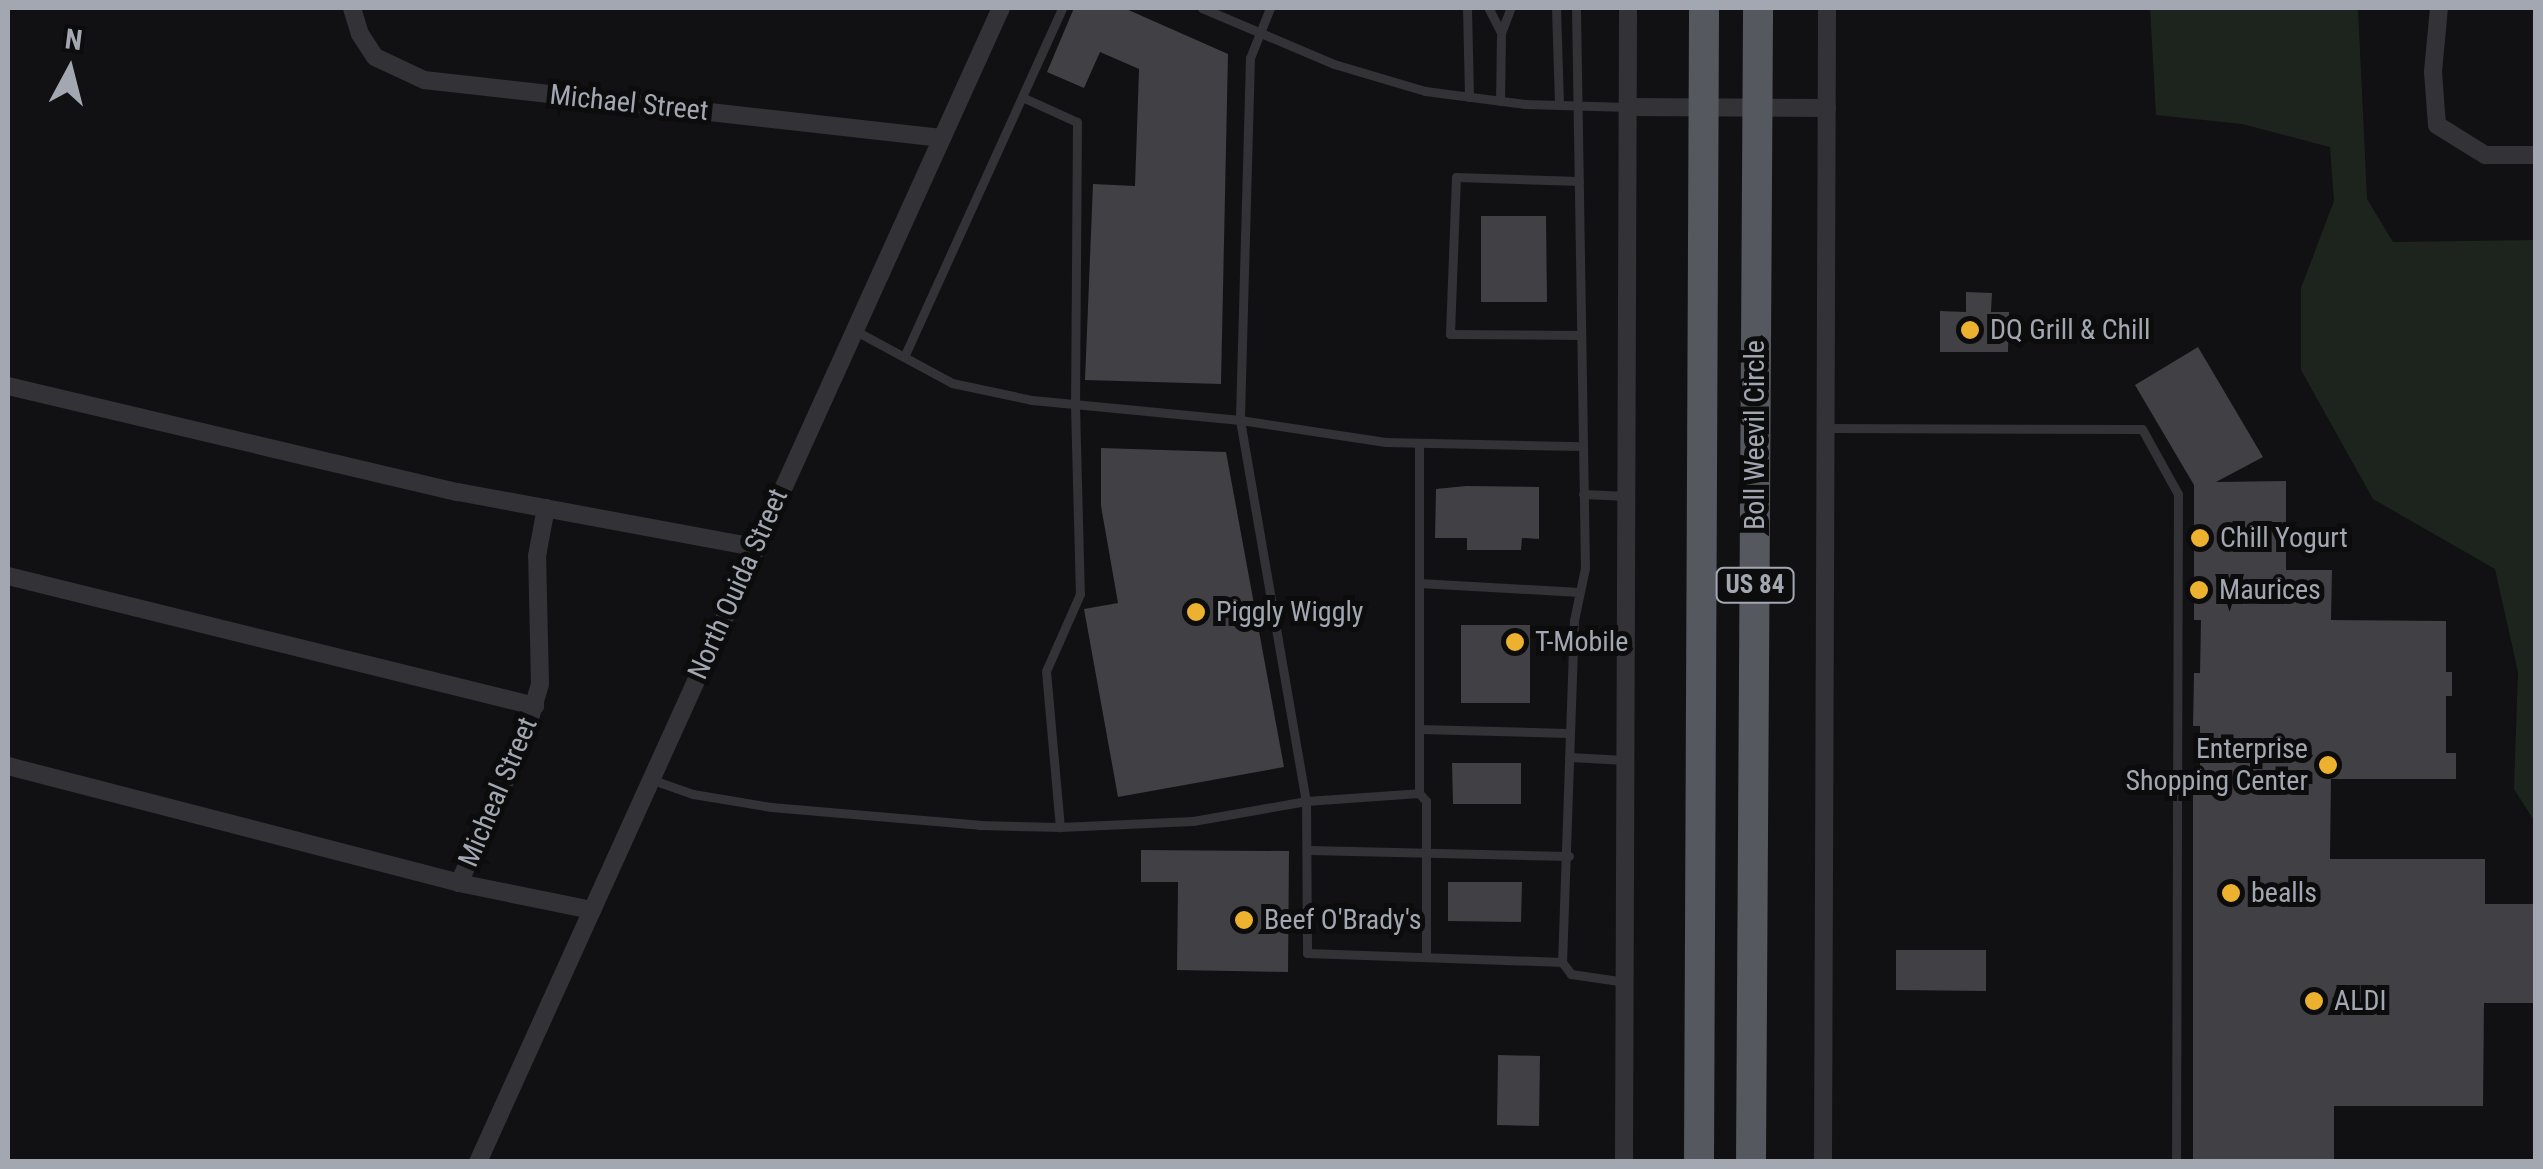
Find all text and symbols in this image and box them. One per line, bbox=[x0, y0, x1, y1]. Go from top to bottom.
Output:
north arrow bbox=[20, 20, 120, 120]
text: N bbox=[63, 22, 84, 57]
street label: Michael Street bbox=[548, 78, 710, 128]
place label: DQ Grill & Chill bbox=[1990, 313, 2150, 347]
marker: DQ Grill & Chill bbox=[1959, 319, 1981, 341]
street label: Boll Weevil Circle bbox=[1738, 340, 1772, 530]
street label: North Ouida Street bbox=[681, 484, 795, 684]
place label: Chill Yogurt bbox=[2220, 521, 2348, 555]
marker: Chill Yogurt bbox=[2189, 527, 2211, 549]
road number: US 84 bbox=[1715, 565, 1795, 605]
place label: Maurices bbox=[2219, 573, 2321, 607]
marker: Maurices bbox=[2188, 579, 2210, 601]
place label: Piggly Wiggly bbox=[1216, 595, 1364, 629]
marker: Piggly Wiggly bbox=[1185, 601, 1207, 623]
place label: T-Mobile bbox=[1535, 625, 1628, 659]
marker: T-Mobile bbox=[1504, 631, 1526, 653]
street label: Micheal Street bbox=[451, 712, 545, 872]
place label: Enterprise Shopping Center bbox=[2126, 732, 2308, 798]
marker: Enterprise Shopping Center bbox=[2317, 754, 2339, 776]
place label: bealls bbox=[2251, 876, 2317, 910]
marker: bealls bbox=[2220, 882, 2242, 904]
place label: Beef O'Brady's bbox=[1264, 903, 1422, 937]
marker: Beef O'Brady's bbox=[1233, 909, 1255, 931]
place label: ALDI bbox=[2334, 984, 2386, 1018]
marker: ALDI bbox=[2303, 990, 2325, 1012]

